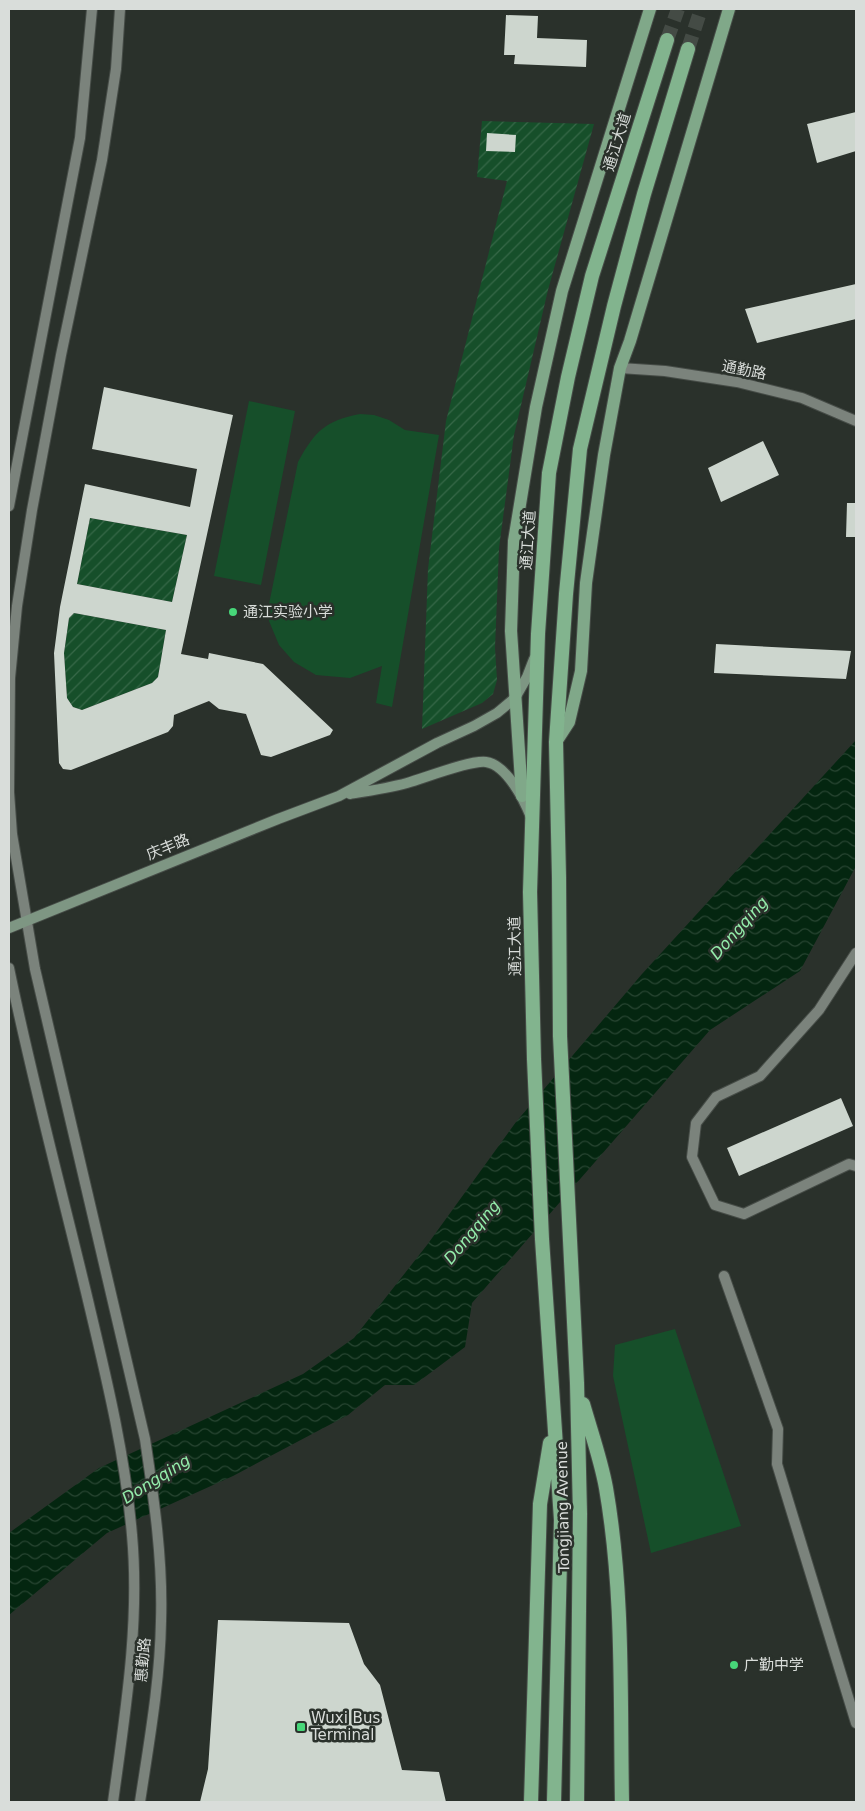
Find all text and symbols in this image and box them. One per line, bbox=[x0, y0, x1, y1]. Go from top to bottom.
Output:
street label: 通江大道 bbox=[600, 111, 634, 173]
street label: 通勤路 bbox=[720, 357, 768, 383]
street label: 通江大道 bbox=[517, 509, 539, 571]
place label: 通江实验小学 bbox=[243, 603, 333, 621]
marker: 通江实验小学 bbox=[227, 606, 239, 618]
street label: 庆丰路 bbox=[144, 830, 192, 864]
water label: Dongqing bbox=[706, 893, 772, 963]
street label: 通江大道 bbox=[505, 916, 525, 976]
water label: Dongqing bbox=[440, 1196, 504, 1268]
street label: Tongjiang Avenue bbox=[553, 1441, 573, 1574]
water label: Dongqing bbox=[118, 1450, 194, 1508]
street label: 惠勤路 bbox=[132, 1637, 154, 1683]
place label: 广勤中学 bbox=[744, 1656, 804, 1674]
marker: 广勤中学 bbox=[728, 1659, 740, 1671]
place label: Wuxi Bus Terminal bbox=[310, 1709, 380, 1744]
marker: Wuxi Bus Terminal bbox=[295, 1721, 307, 1733]

